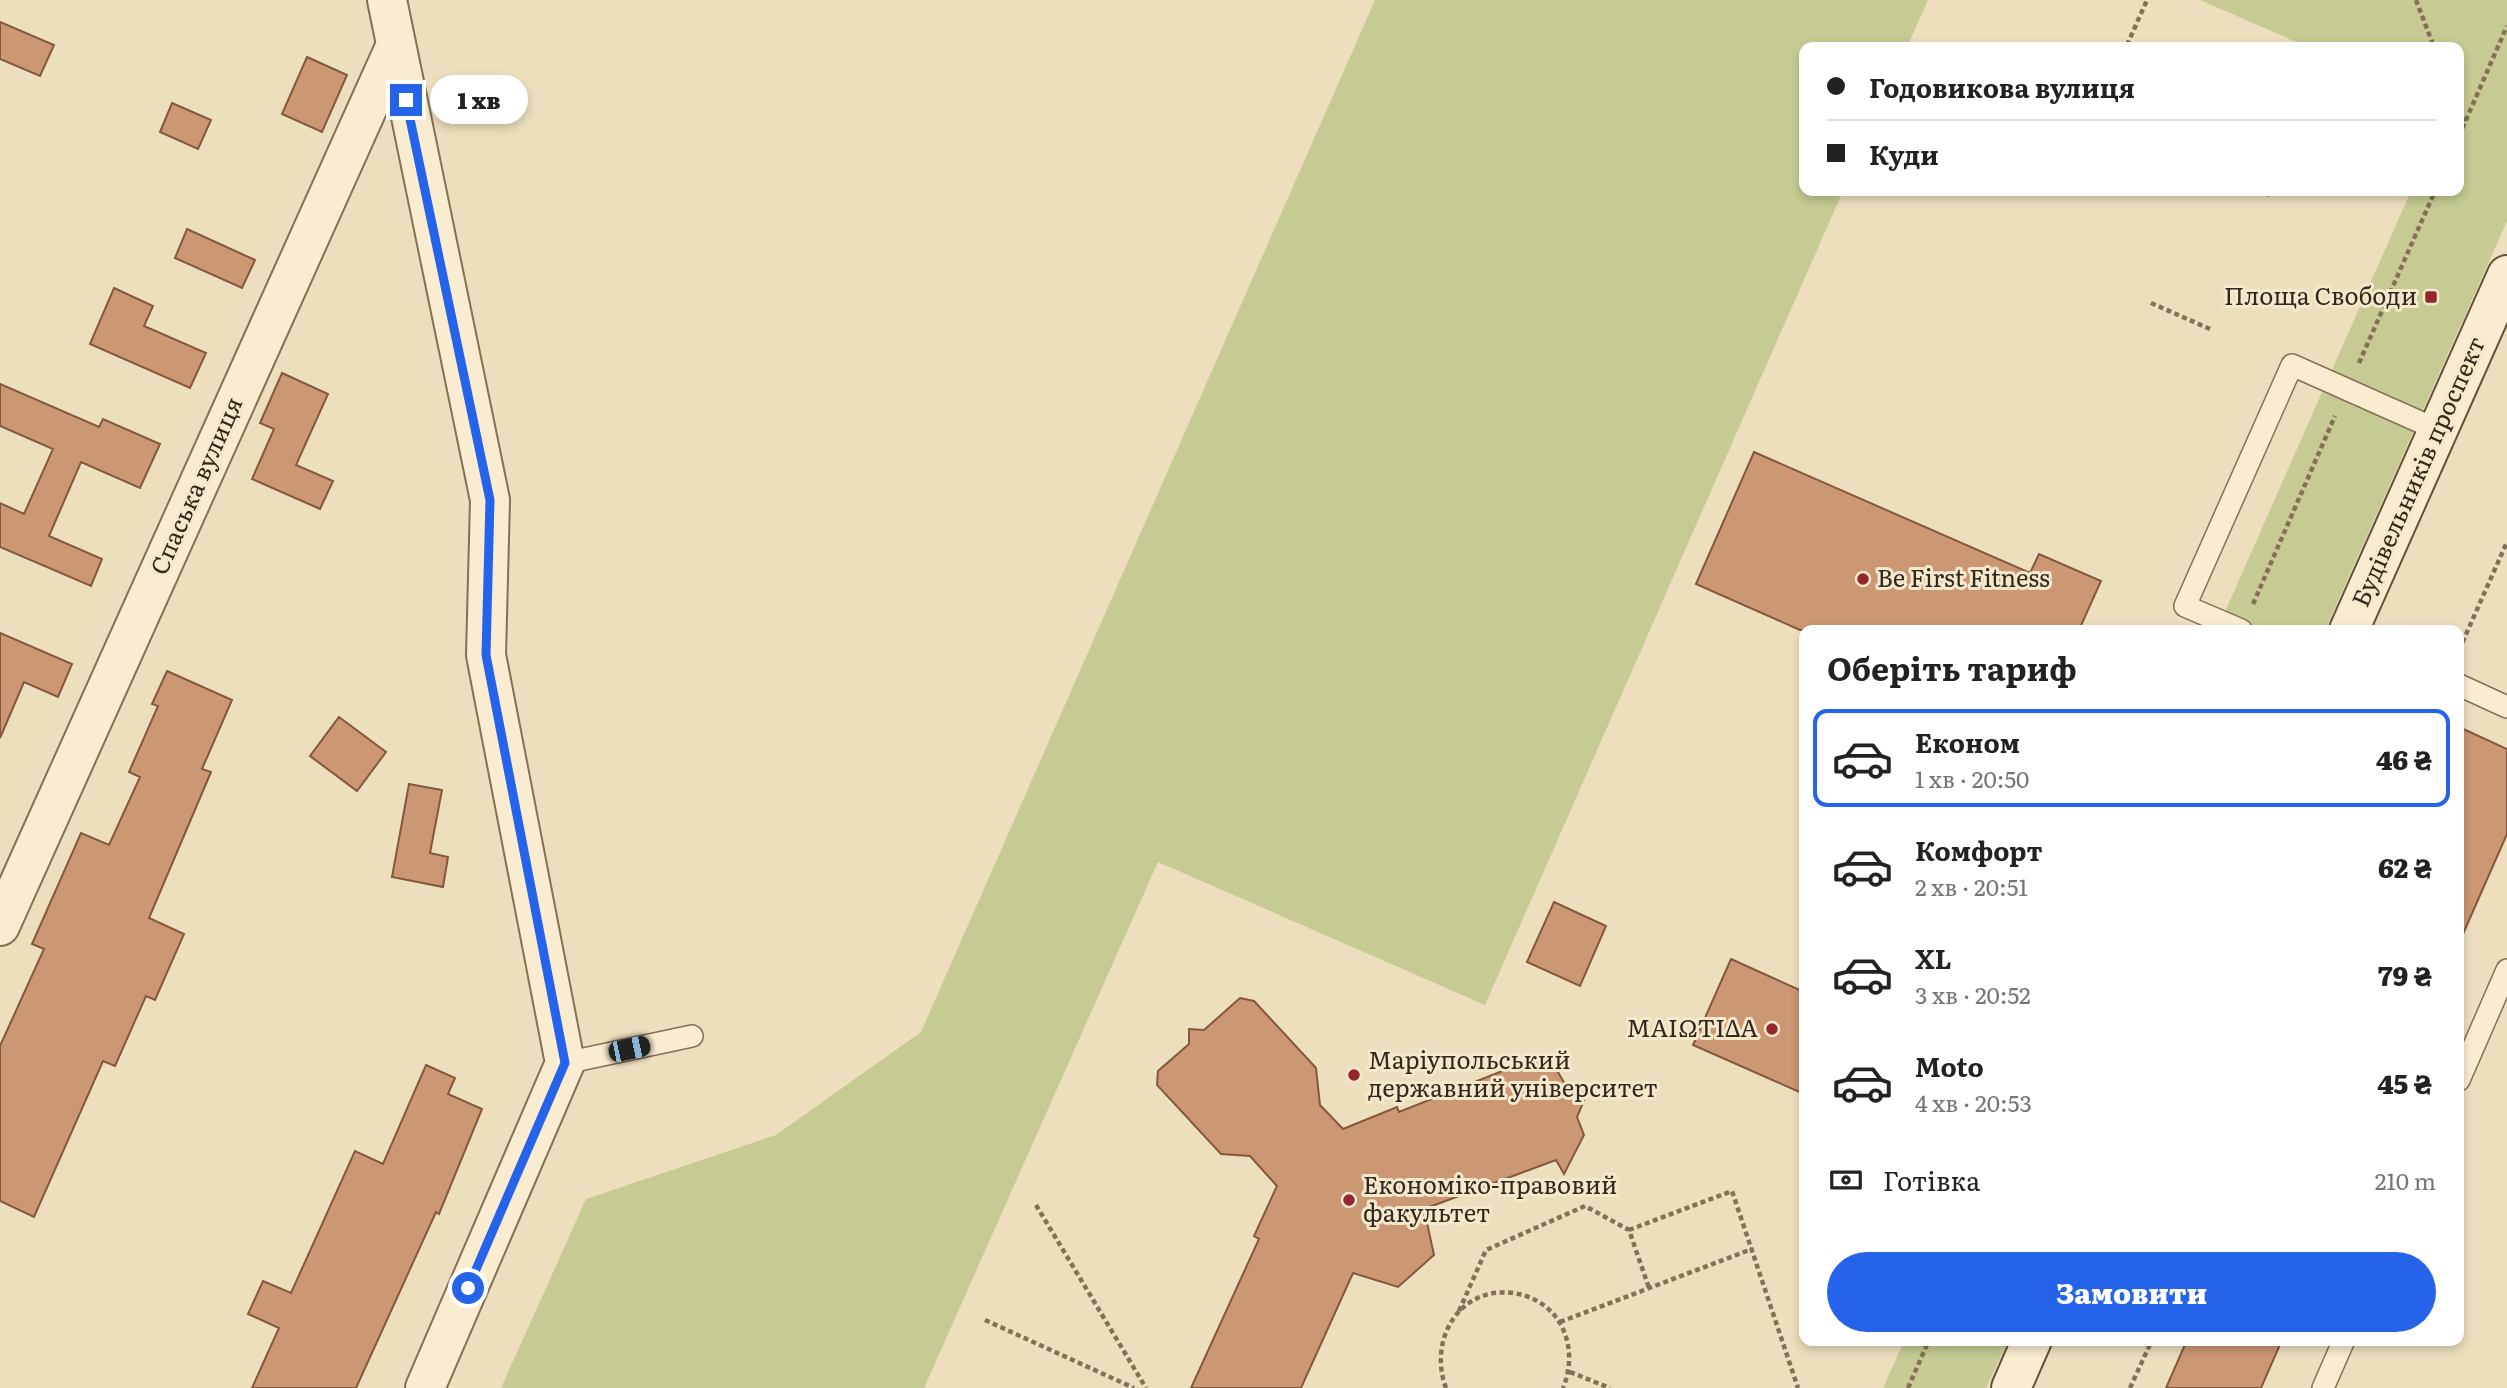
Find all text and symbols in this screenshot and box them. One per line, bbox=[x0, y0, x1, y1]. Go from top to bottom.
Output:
text: Годовикова вулиця bbox=[1869, 67, 2135, 106]
callout: 1 хв bbox=[430, 76, 528, 124]
text: 1 хв bbox=[458, 82, 500, 116]
route end bbox=[390, 84, 422, 116]
text: Куди bbox=[1869, 134, 1939, 173]
place label: Площа Свободи bbox=[2224, 277, 2417, 312]
marker: Площа Свободи bbox=[2423, 289, 2439, 305]
street label: Будівельників проспект bbox=[2341, 330, 2492, 612]
street label: Спаська вулиця bbox=[140, 390, 250, 579]
place label: Be First Fitness bbox=[1877, 559, 2050, 594]
marker: Be First Fitness bbox=[1855, 571, 1871, 587]
text: Оберіть тариф bbox=[1827, 643, 2077, 691]
text: Економ bbox=[1915, 722, 2020, 761]
icon: car bbox=[1831, 727, 1894, 790]
text: 46 ₴ bbox=[2376, 739, 2432, 778]
text: 1 хв · 20:50 bbox=[1915, 761, 2029, 795]
text: Комфорт bbox=[1915, 830, 2042, 869]
icon: car bbox=[1831, 835, 1894, 898]
text: 62 ₴ bbox=[2378, 847, 2432, 886]
text: 2 хв · 20:51 bbox=[1915, 869, 2028, 903]
text: XL bbox=[1915, 938, 1952, 977]
icon: car bbox=[1831, 943, 1894, 1006]
text: 79 ₴ bbox=[2378, 955, 2432, 994]
text: 3 хв · 20:52 bbox=[1915, 977, 2031, 1011]
place label: ΜΑΙΩΤΙΔΑ bbox=[1626, 1009, 1758, 1044]
marker: ΜΑΙΩΤΙΔΑ bbox=[1764, 1021, 1780, 1037]
car bbox=[607, 1034, 652, 1064]
place label: Маріупольський державний університет bbox=[1368, 1041, 1658, 1104]
text: Moto bbox=[1915, 1046, 1984, 1085]
icon: car bbox=[1831, 1051, 1894, 1114]
text: 45 ₴ bbox=[2377, 1063, 2432, 1102]
marker: Маріупольський державний університет bbox=[1346, 1067, 1362, 1083]
text: 4 хв · 20:53 bbox=[1915, 1085, 2032, 1119]
text: Готівка bbox=[1883, 1160, 1980, 1199]
icon: cash bbox=[1827, 1161, 1865, 1199]
text: 210 m bbox=[2375, 1163, 2436, 1197]
place label: Економіко-правовий факультет bbox=[1363, 1166, 1617, 1229]
marker: Економіко-правовий факультет bbox=[1341, 1192, 1357, 1208]
button: Замовити bbox=[1827, 1252, 2436, 1332]
route start bbox=[452, 1272, 484, 1304]

